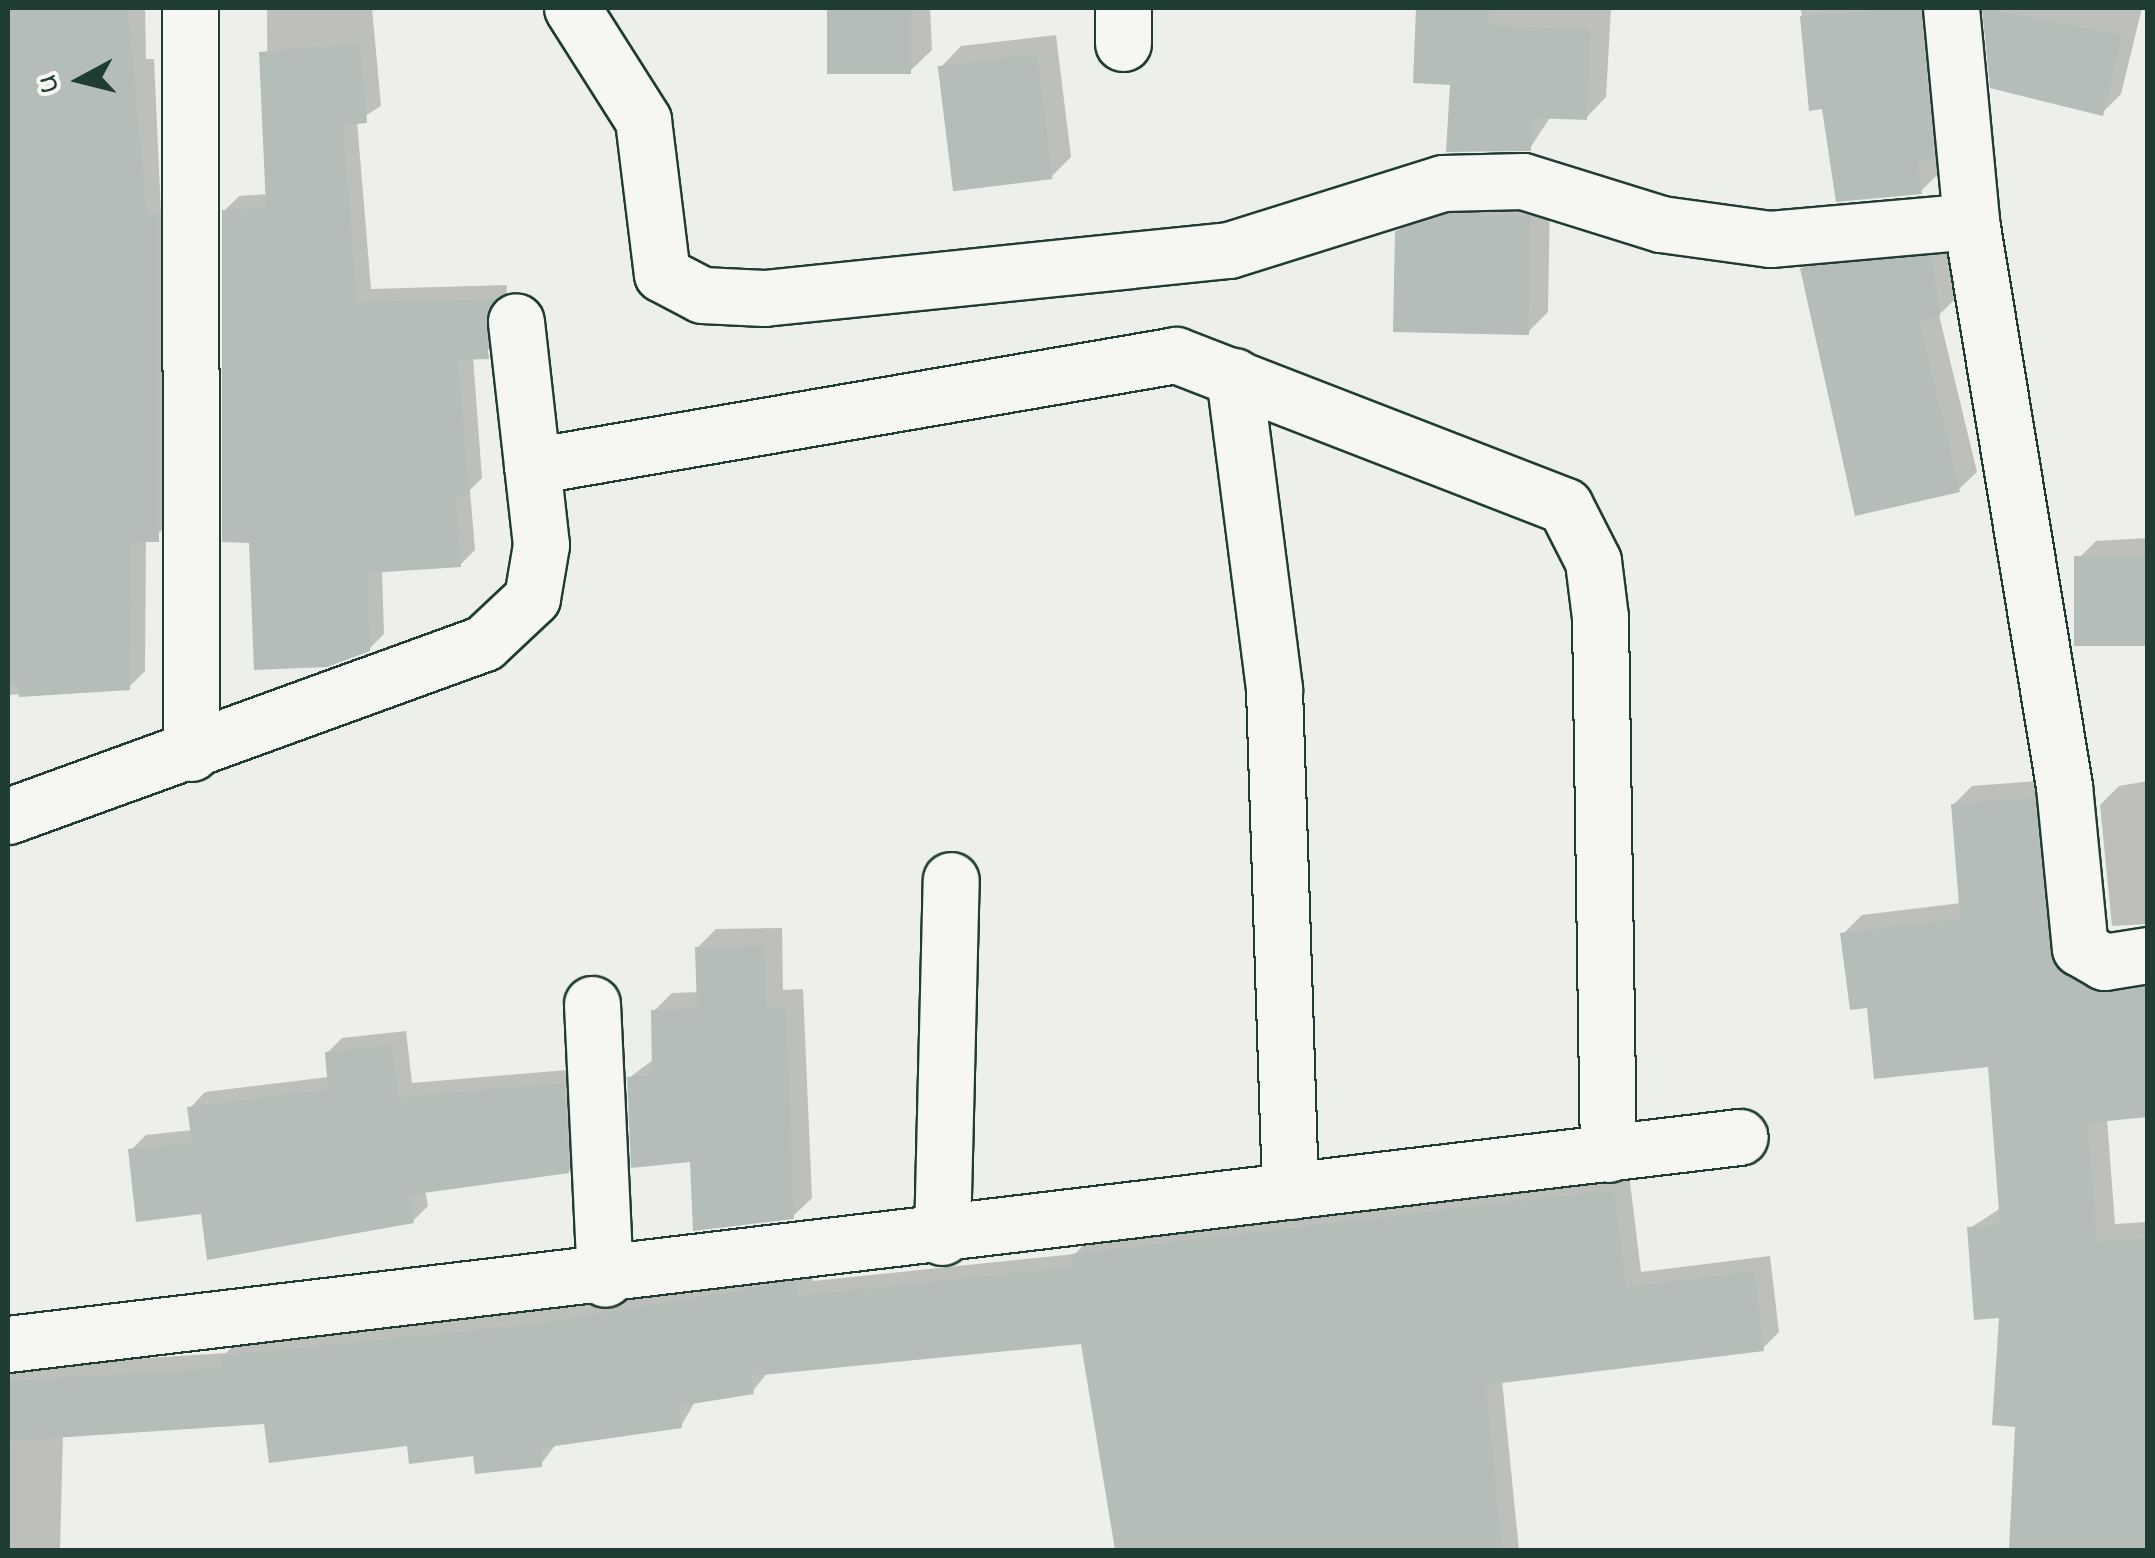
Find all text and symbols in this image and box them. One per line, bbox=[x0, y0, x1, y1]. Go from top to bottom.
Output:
north arrow bbox=[30, 30, 130, 130]
text: U bbox=[28, 72, 71, 95]

